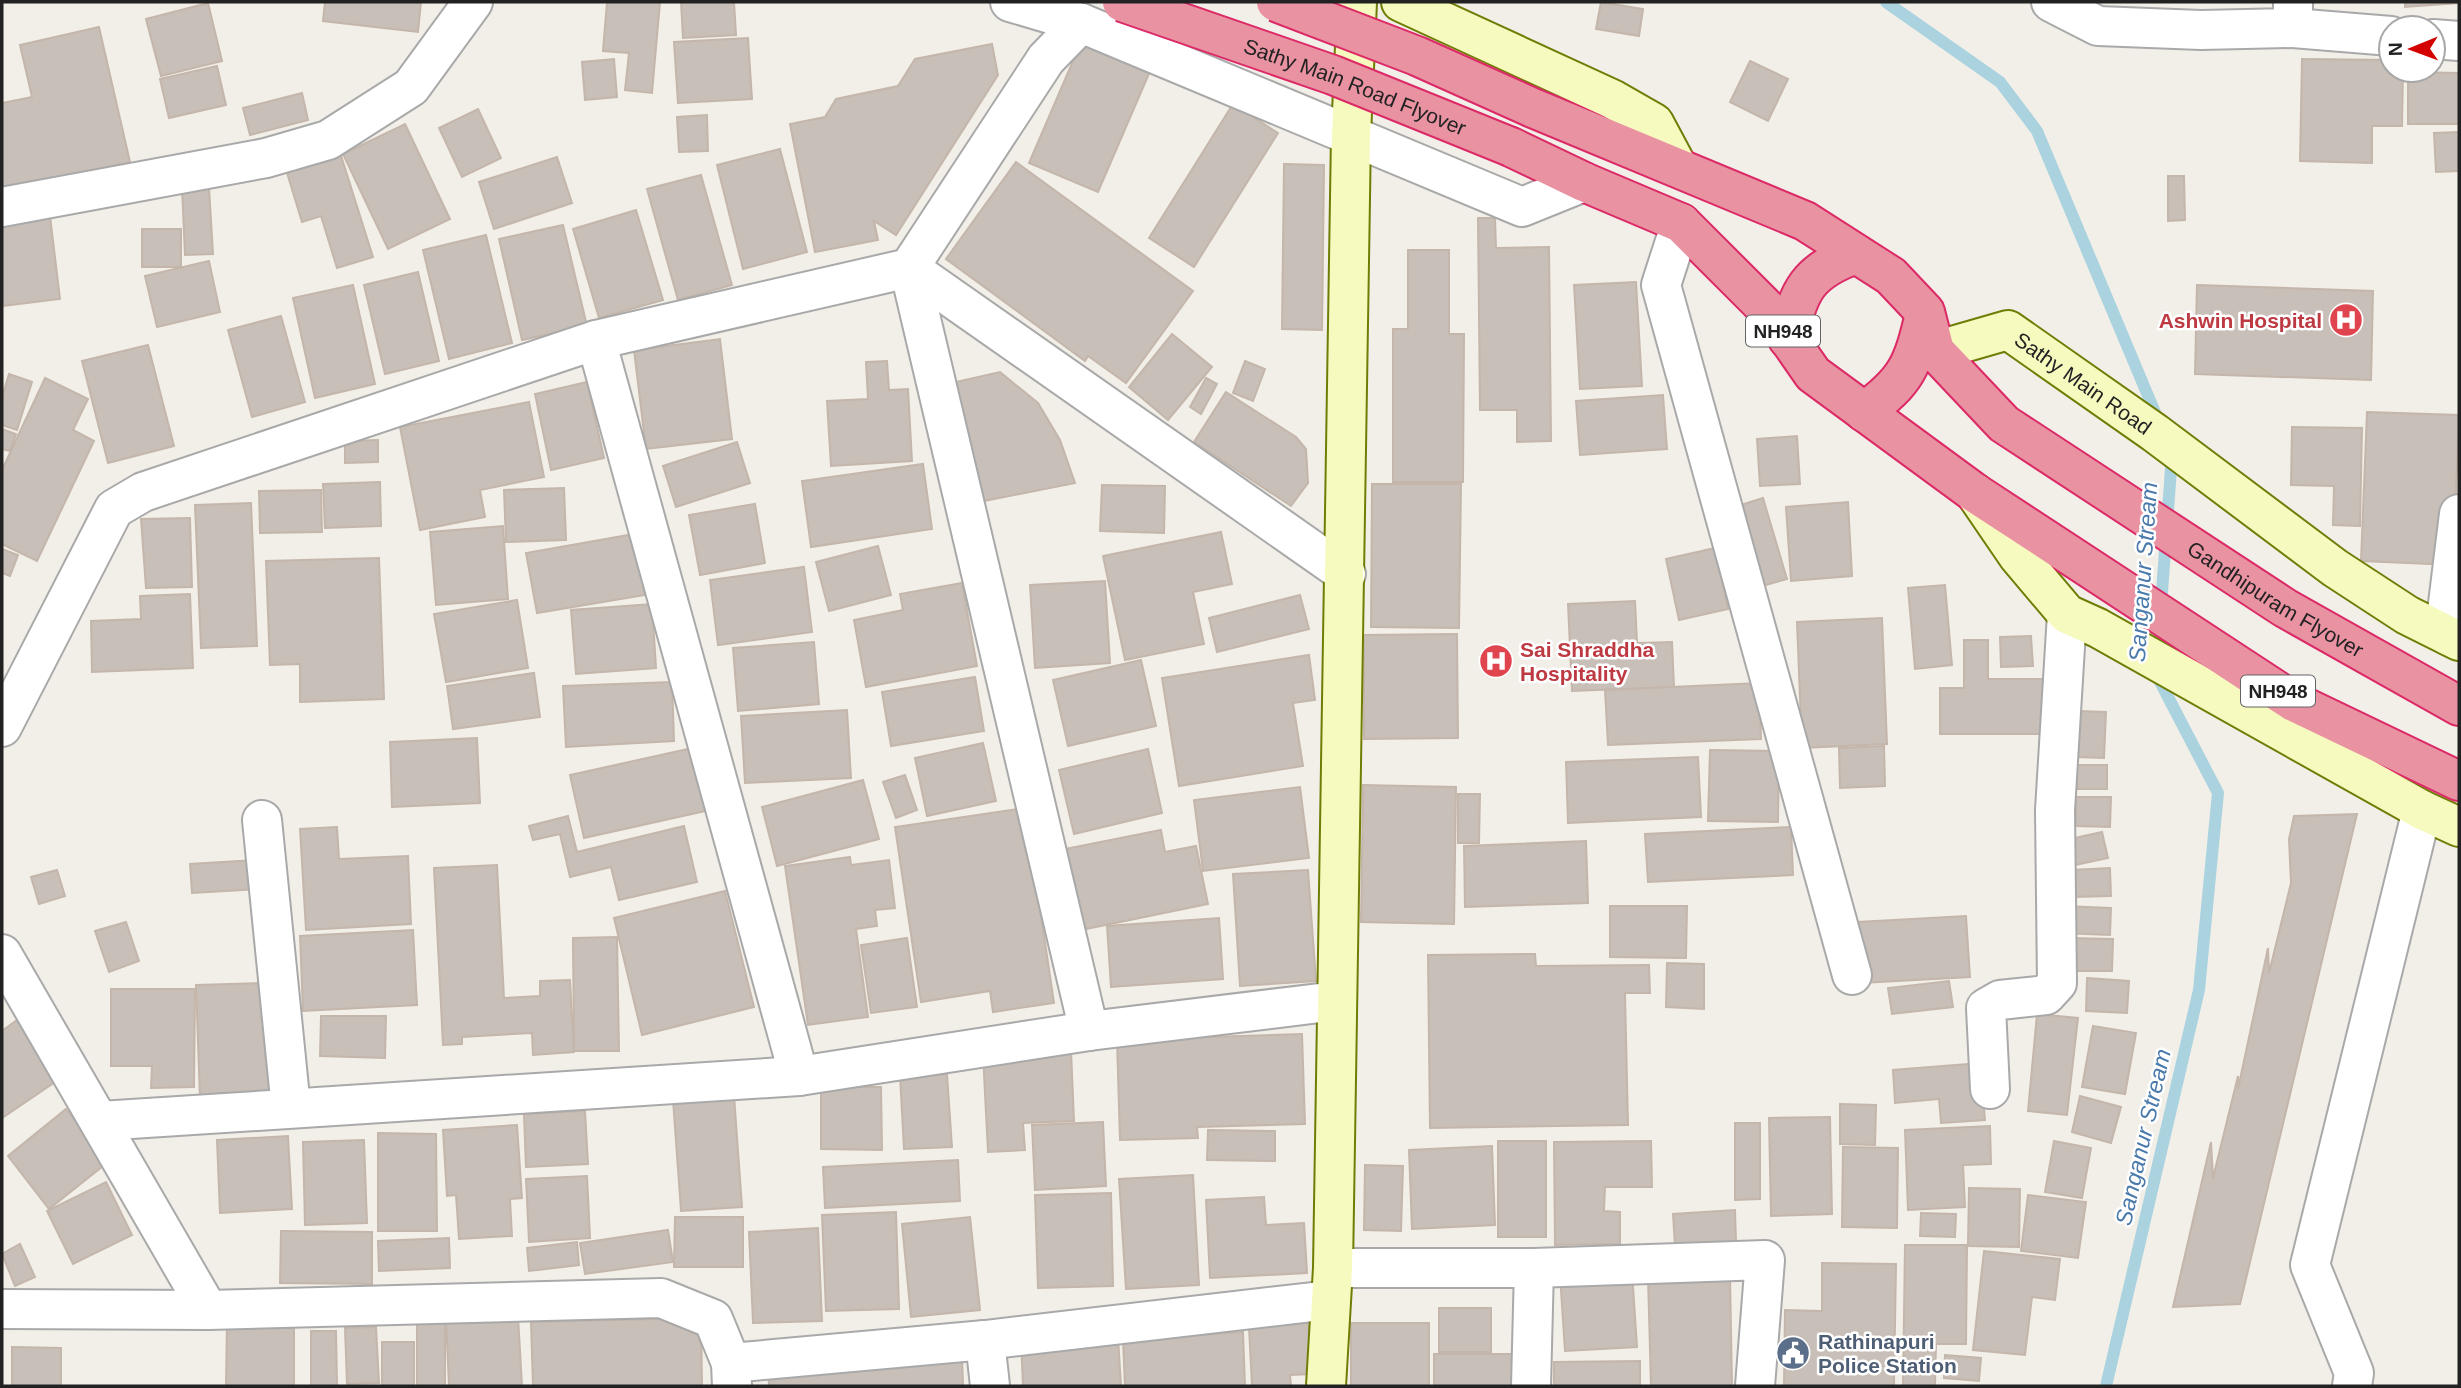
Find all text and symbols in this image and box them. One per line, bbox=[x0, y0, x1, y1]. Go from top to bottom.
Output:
north arrow bbox=[2377, 14, 2447, 84]
street label: Sathy Main Road Flyover bbox=[1241, 34, 1470, 139]
text: N bbox=[2385, 42, 2406, 56]
hospital icon: Ashwin Hospital bbox=[2327, 301, 2365, 339]
place label: Ashwin Hospital bbox=[2159, 309, 2322, 332]
road number: NH948 bbox=[1746, 316, 1820, 346]
street label: Sathy Main Road bbox=[2011, 327, 2156, 438]
water label: Sanganur Stream bbox=[2124, 481, 2162, 663]
street label: Gandhipuram Flyover bbox=[2184, 536, 2368, 661]
place label: Sai Shraddha Hospitality bbox=[1520, 638, 1655, 685]
hospital icon: Sai Shraddha Hospitality bbox=[1477, 642, 1515, 680]
road number: NH948 bbox=[2241, 676, 2315, 706]
water label: Sanganur Stream bbox=[2110, 1046, 2176, 1228]
place label: Rathinapuri Police Station bbox=[1818, 1330, 1957, 1377]
public building icon: Rathinapuri Police Station bbox=[1774, 1334, 1812, 1372]

